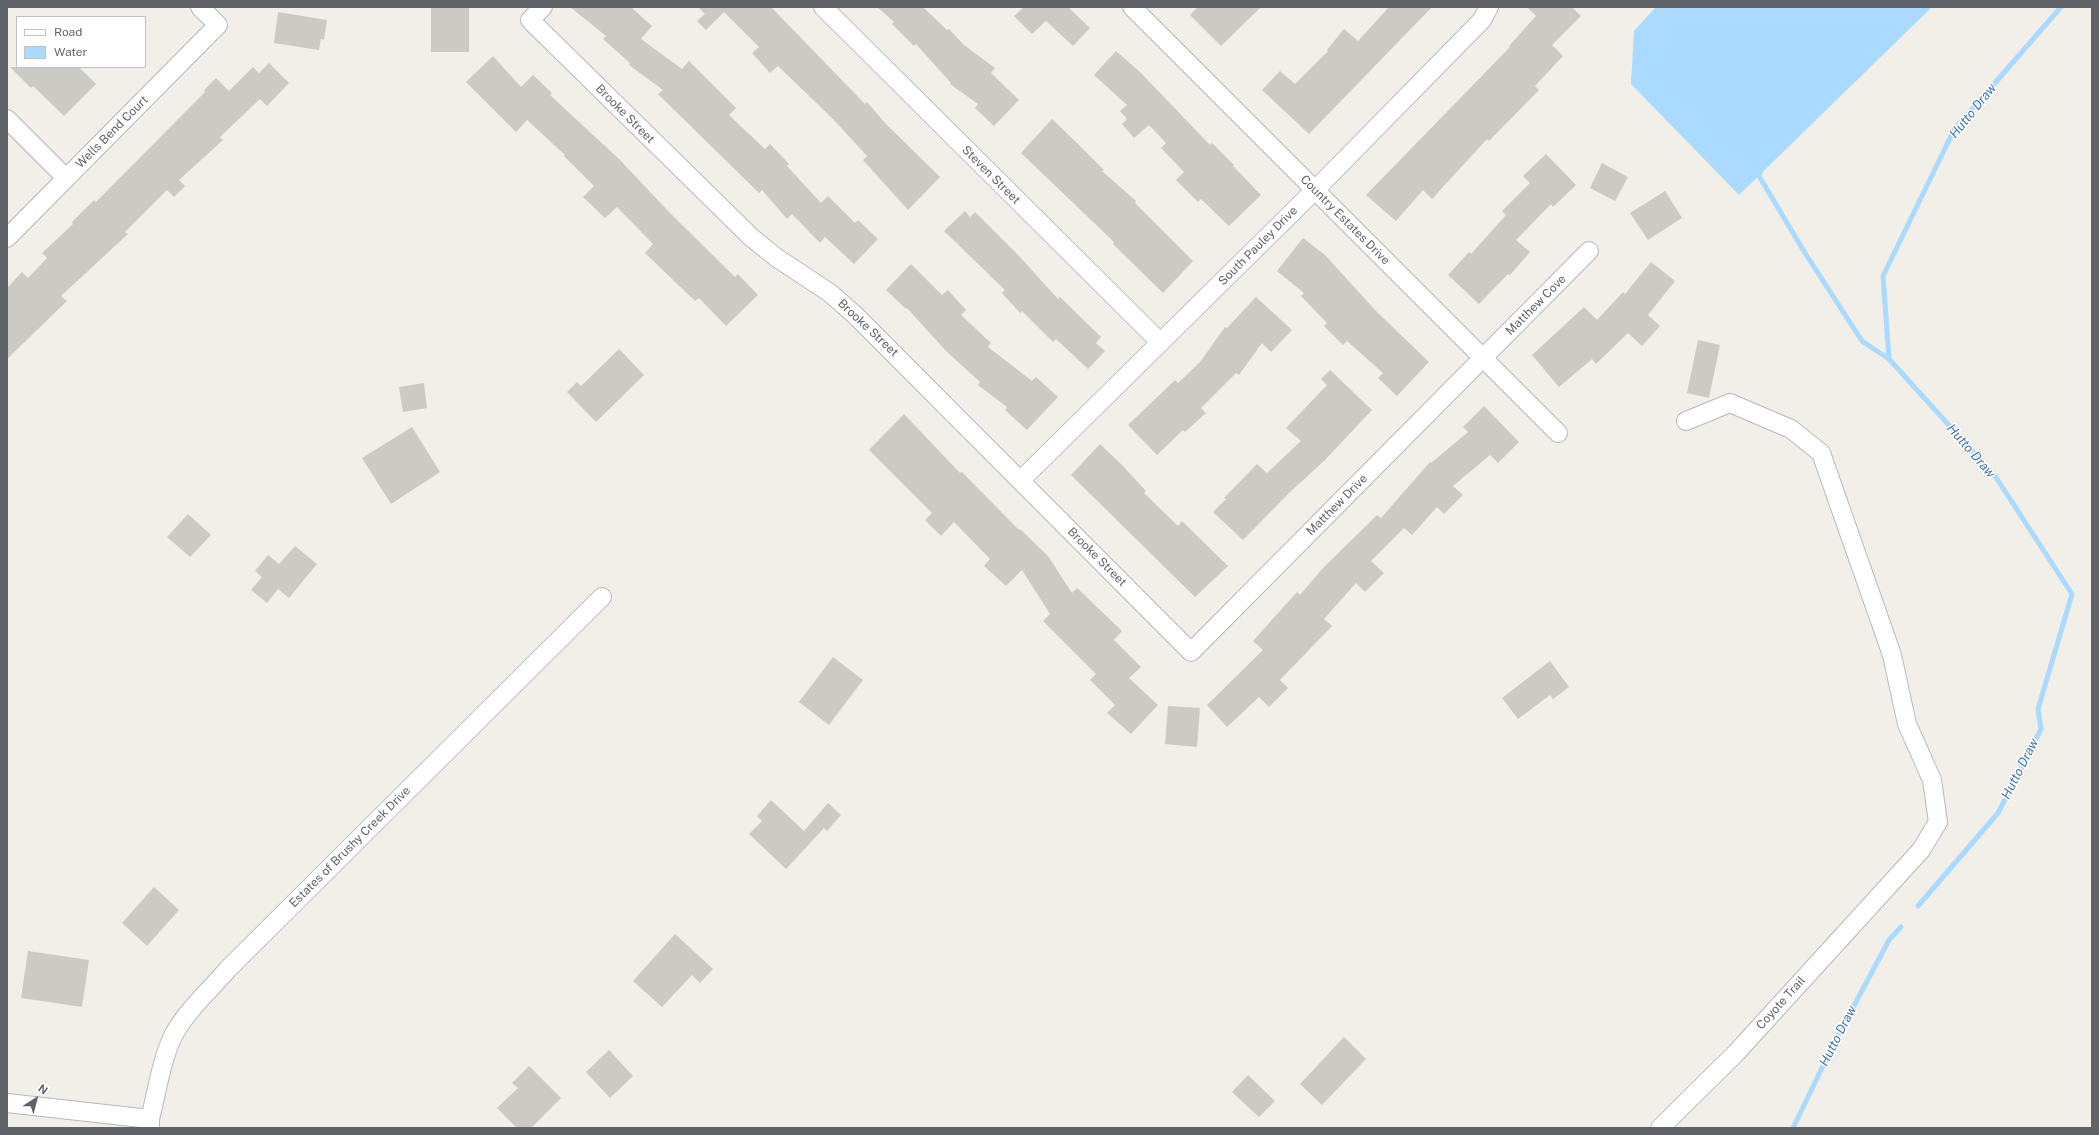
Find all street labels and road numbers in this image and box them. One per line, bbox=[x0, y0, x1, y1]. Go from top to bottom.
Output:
street label: Brooke Street bbox=[593, 82, 657, 146]
street label: Wells Bend Court bbox=[73, 93, 151, 171]
street label: Steven Street bbox=[959, 143, 1023, 207]
street label: Country Estates Drive bbox=[1297, 172, 1393, 268]
street label: South Pauley Drive bbox=[1216, 204, 1300, 288]
street label: Matthew Cove bbox=[1503, 272, 1569, 338]
street label: Brooke Street bbox=[835, 296, 901, 360]
street label: Matthew Drive bbox=[1304, 472, 1370, 538]
street label: Brooke Street bbox=[1065, 525, 1129, 589]
street label: Estates of Brushy Creek Drive bbox=[286, 783, 414, 911]
street label: Coyote Trail bbox=[1753, 973, 1809, 1033]

